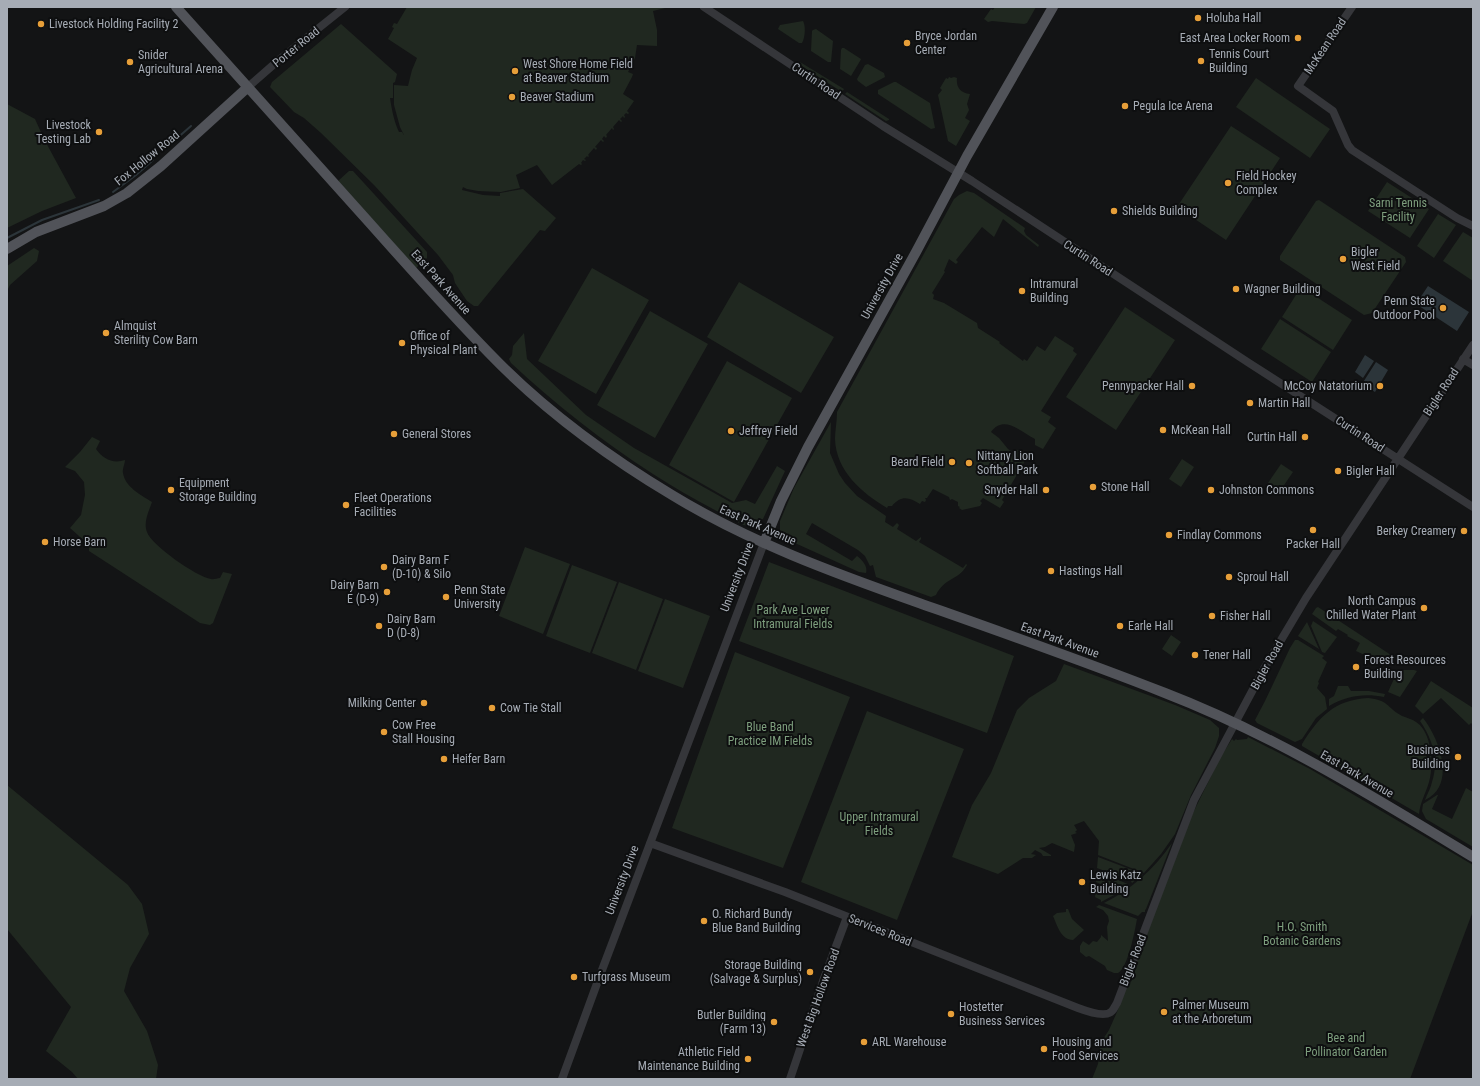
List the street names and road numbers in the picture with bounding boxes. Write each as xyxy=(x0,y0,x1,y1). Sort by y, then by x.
street label: McKean Road xyxy=(1301,15,1349,77)
street label: Porter Road xyxy=(270,24,322,70)
street label: Curtin Road xyxy=(789,60,843,102)
street label: Fox Hollow Road xyxy=(112,128,182,188)
street label: Curtin Road xyxy=(1061,237,1115,279)
street label: East Park Avenue xyxy=(408,247,474,317)
street label: University Drive xyxy=(858,250,906,321)
street label: Bigler Road xyxy=(1420,365,1462,419)
street label: Curtin Road xyxy=(1333,413,1387,455)
street label: East Park Avenue xyxy=(718,502,799,548)
street label: University Drive xyxy=(717,540,757,614)
street label: East Park Avenue xyxy=(1019,619,1101,661)
street label: Bigler Road xyxy=(1248,638,1286,692)
street label: East Park Avenue xyxy=(1318,747,1396,801)
street label: University Drive xyxy=(602,843,642,917)
street label: Services Road xyxy=(846,911,914,949)
street label: Bigler Road xyxy=(1117,932,1149,988)
street label: West Big Hollow Road xyxy=(794,947,842,1049)

